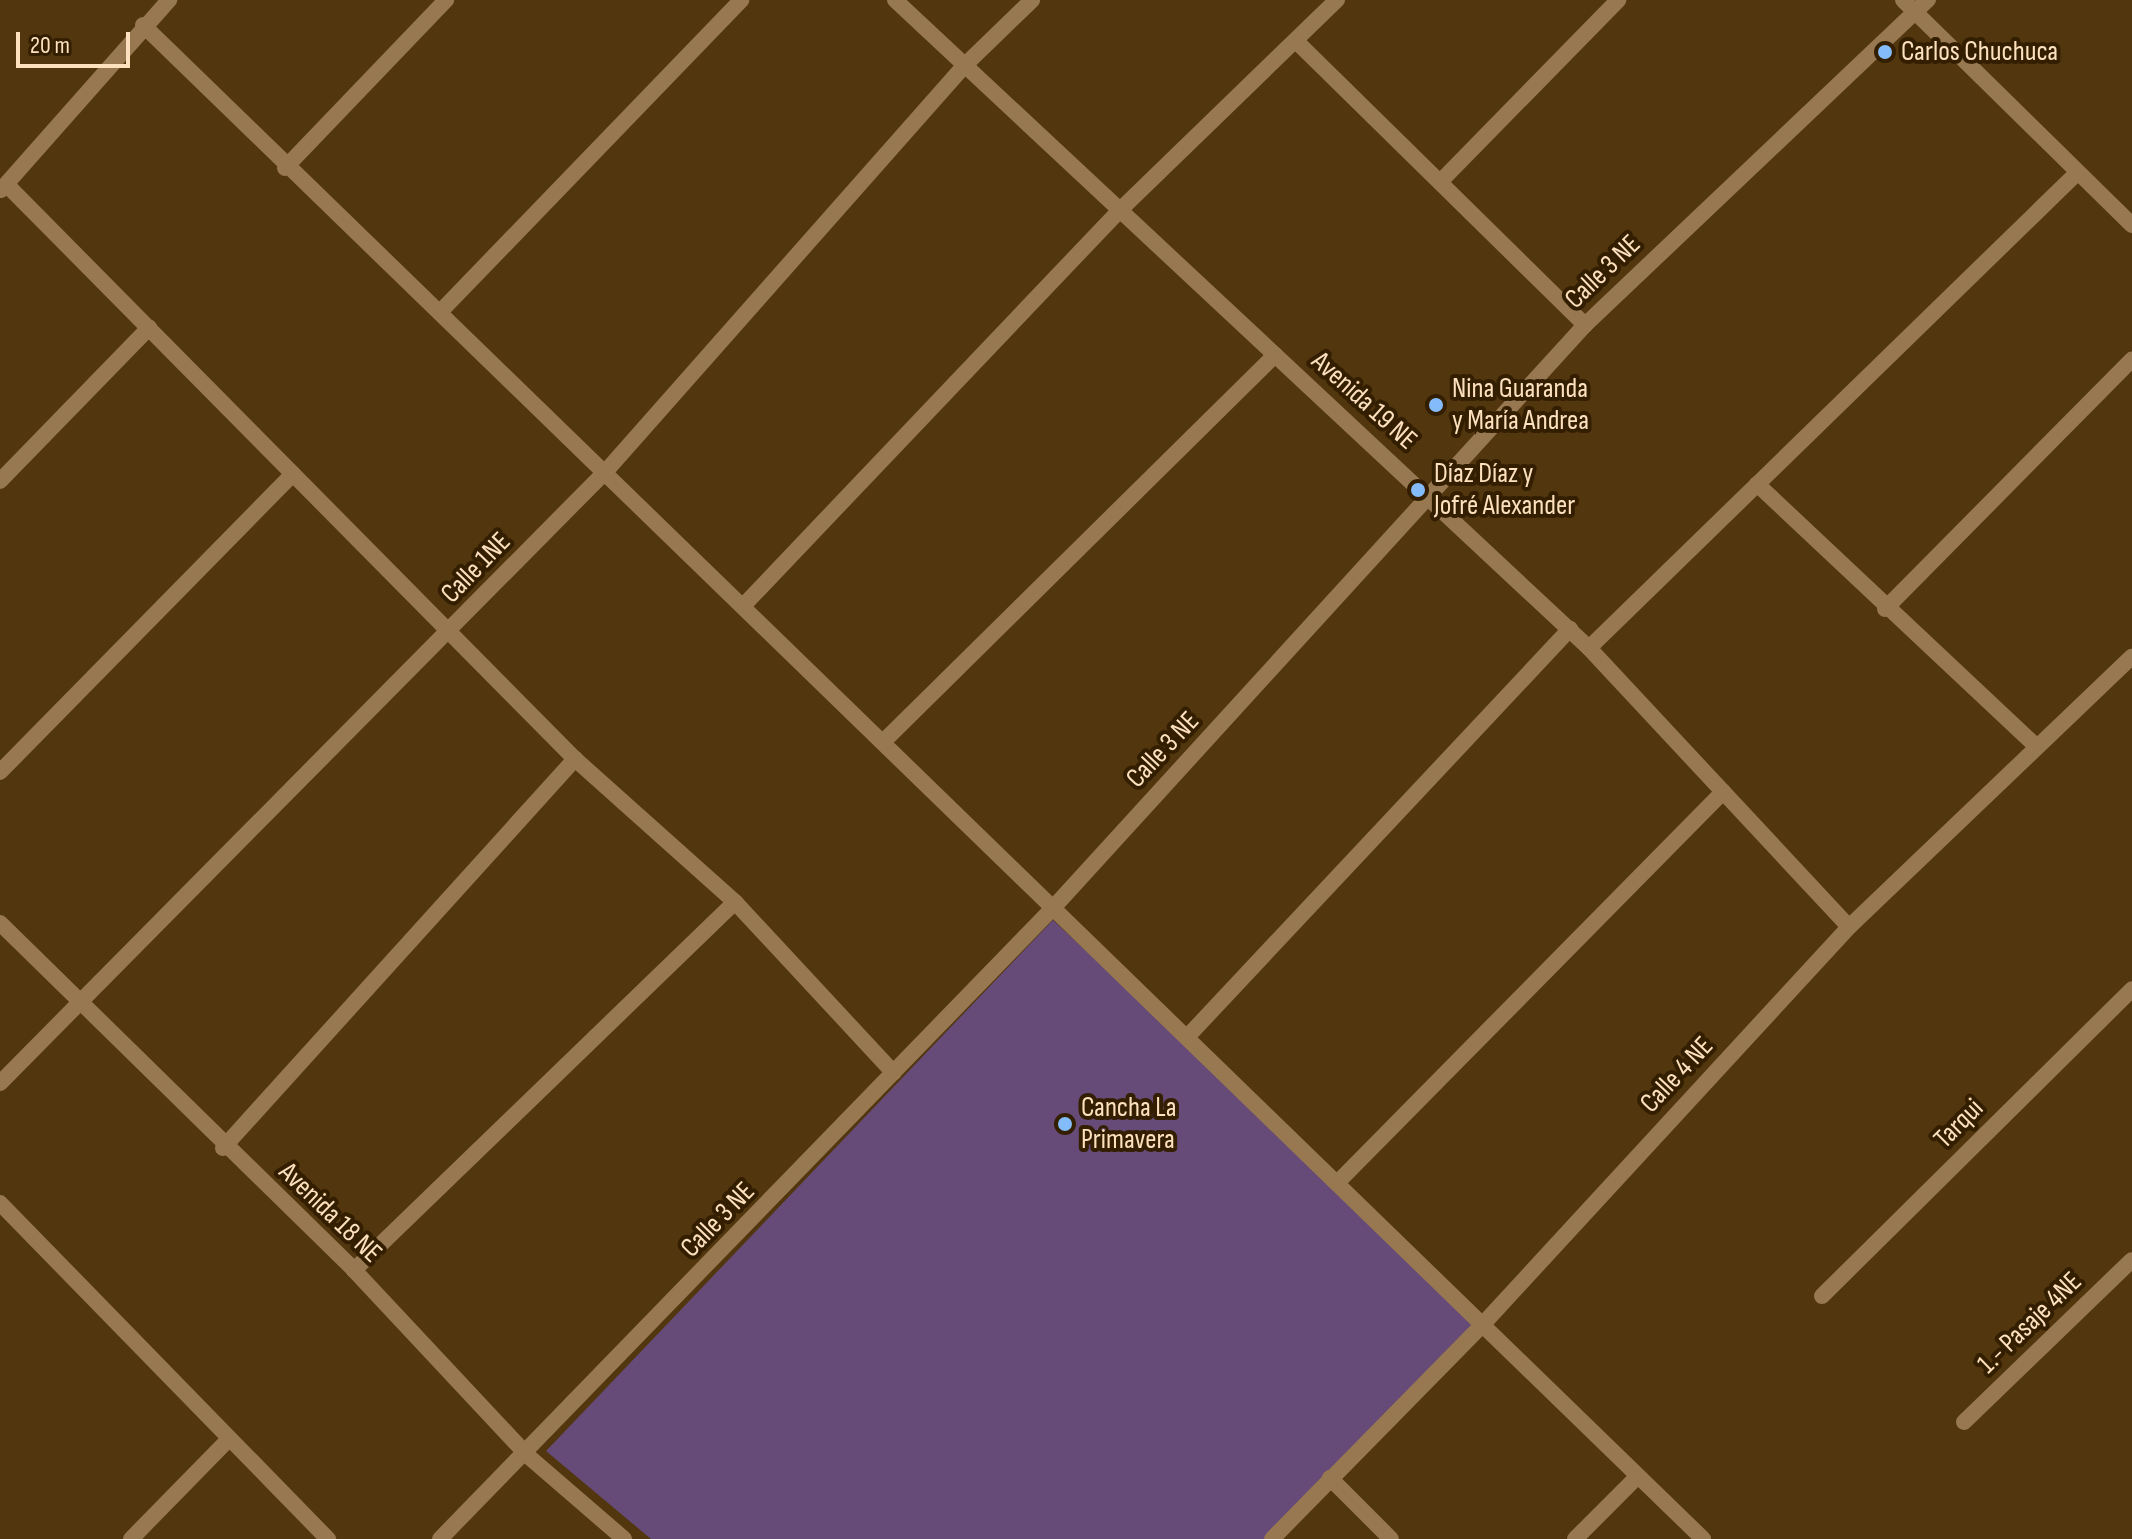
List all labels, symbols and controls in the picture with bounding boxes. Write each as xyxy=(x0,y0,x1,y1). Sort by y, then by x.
scale bar xyxy=(20,16,134,66)
text: 20 m xyxy=(30,31,70,60)
place label: Carlos Chuchuca xyxy=(1901,35,2058,69)
marker: Carlos Chuchuca xyxy=(1876,43,1894,61)
street label: Calle 3 NE xyxy=(1558,228,1648,316)
street label: Avenida 19 NE xyxy=(1304,345,1424,457)
place label: Nina Guaranda y María Andrea xyxy=(1452,372,1589,438)
marker: Nina Guaranda y María Andrea xyxy=(1427,396,1445,414)
place label: Díaz Díaz y Jofré Alexander xyxy=(1434,457,1575,523)
marker: Díaz Díaz y Jofré Alexander xyxy=(1409,481,1427,499)
street label: Calle 1NE xyxy=(434,525,518,611)
street label: Calle 3 NE xyxy=(1119,705,1207,795)
street label: Calle 4 NE xyxy=(1633,1030,1721,1120)
place label: Cancha La Primavera xyxy=(1081,1091,1176,1157)
street label: Tarqui xyxy=(1927,1092,1991,1156)
marker: Cancha La Primavera xyxy=(1056,1115,1074,1133)
street label: Avenida 18 NE xyxy=(272,1156,388,1270)
street label: Calle 3 NE xyxy=(674,1175,762,1265)
street label: 1.- Pasaje 4NE xyxy=(1971,1265,2089,1381)

